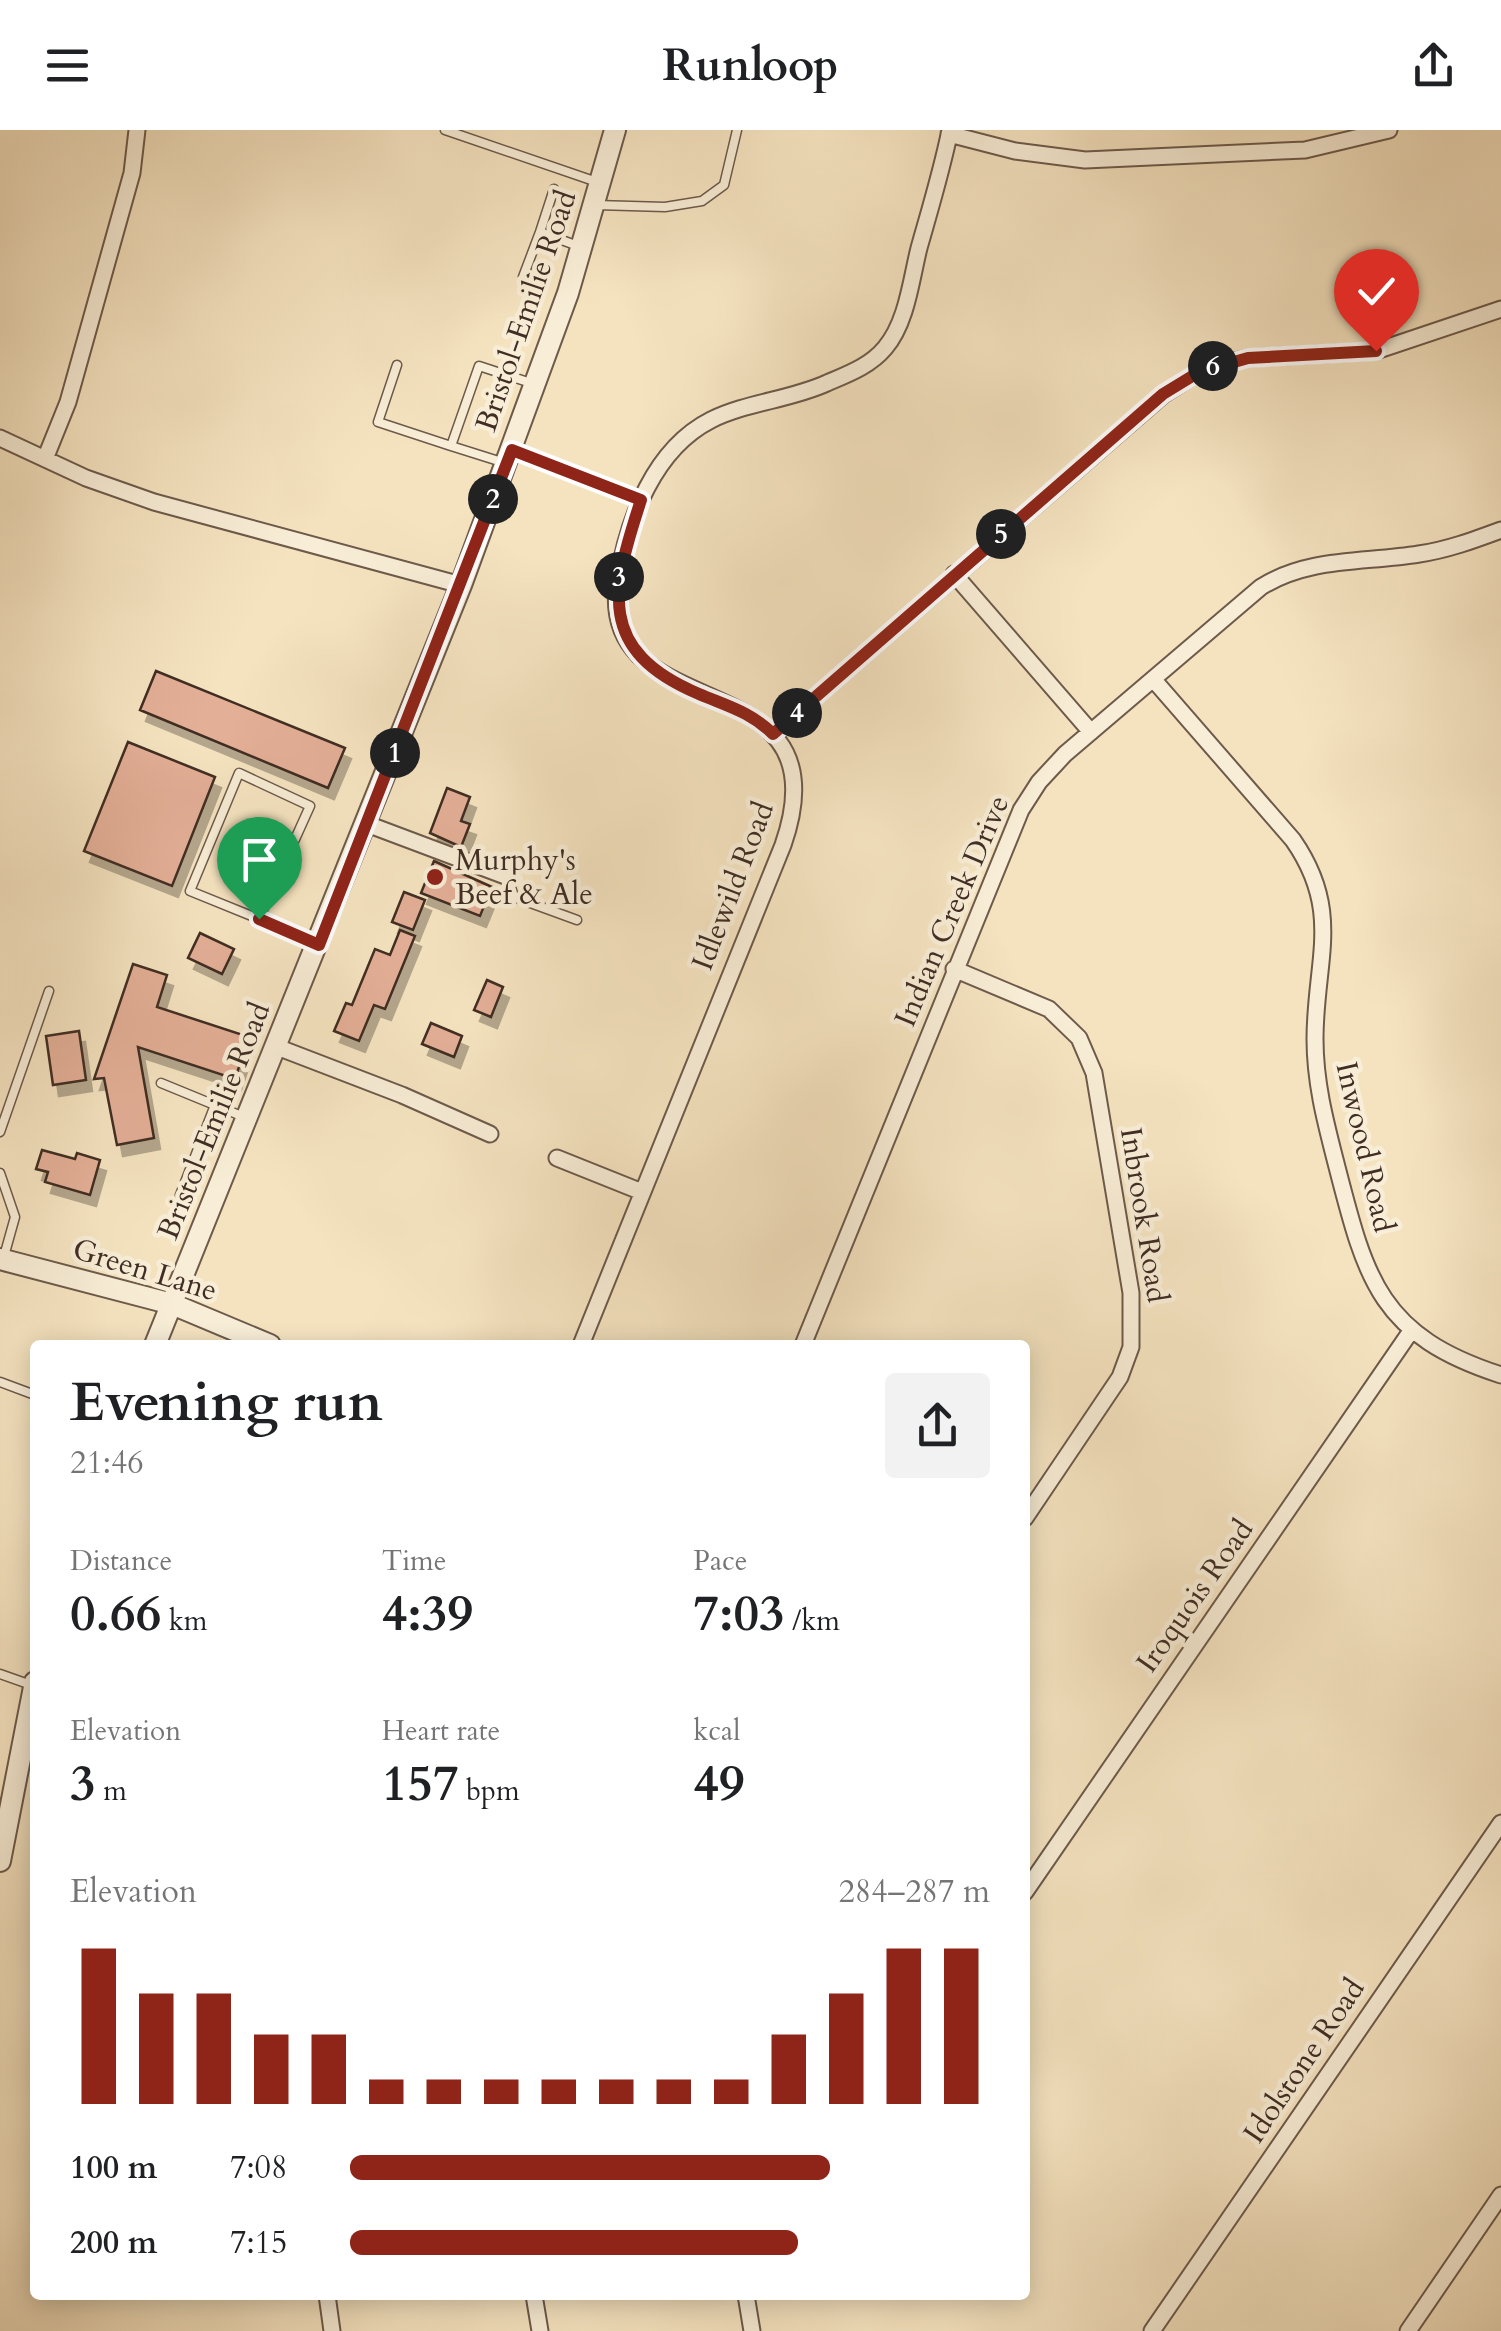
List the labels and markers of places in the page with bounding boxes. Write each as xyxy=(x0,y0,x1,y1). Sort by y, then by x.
pin xyxy=(1334,249,1419,352)
pin: 6 xyxy=(1188,341,1238,391)
pin: 2 xyxy=(468,474,518,524)
pin: 5 xyxy=(976,509,1026,559)
pin: 3 xyxy=(594,552,644,602)
pin: 4 xyxy=(772,688,822,738)
pin: 1 xyxy=(370,728,420,778)
pin xyxy=(217,817,302,920)
place label: Murphy's Beef & Ale xyxy=(455,840,593,915)
marker: Murphy's Beef & Ale xyxy=(424,866,446,888)

